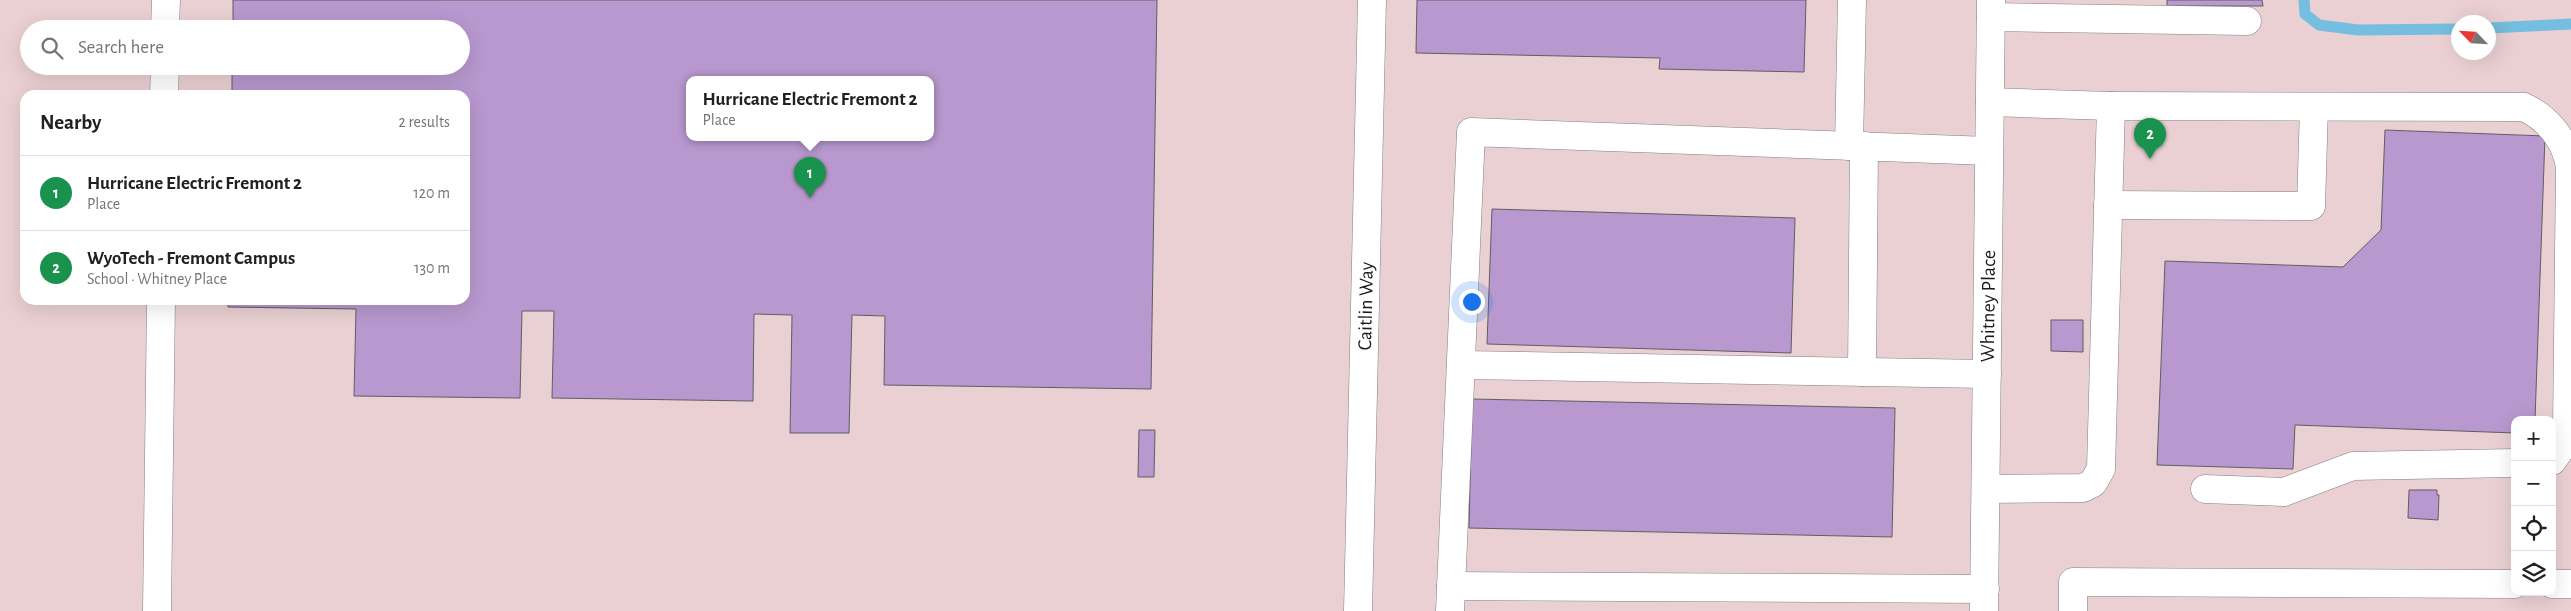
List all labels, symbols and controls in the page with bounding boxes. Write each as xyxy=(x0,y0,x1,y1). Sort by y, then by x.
north arrow xyxy=(2451,15,2496,60)
search box xyxy=(20,20,470,75)
icon: search xyxy=(38,34,66,62)
text: Search here xyxy=(78,38,164,57)
popup xyxy=(686,76,934,141)
text: Hurricane Electric Fremont 2 xyxy=(702,90,918,109)
text: Nearby xyxy=(40,112,101,133)
text: Place xyxy=(702,112,736,128)
text: 2 results xyxy=(398,114,450,130)
pin: 2 xyxy=(2134,118,2166,159)
pin: 1 xyxy=(794,157,826,198)
text: Hurricane Electric Fremont 2 xyxy=(87,174,302,193)
text: 1 xyxy=(53,185,59,201)
text: 120 m xyxy=(413,185,450,201)
text: Place xyxy=(87,196,120,212)
text: WyoTech - Fremont Campus xyxy=(87,249,295,268)
street label: Whitney Place xyxy=(1978,250,1999,362)
text: 2 xyxy=(52,260,60,276)
text: 130 m xyxy=(414,260,450,276)
street label: Caitlin Way xyxy=(1355,261,1377,351)
text: School · Whitney Place xyxy=(87,271,227,287)
your location xyxy=(1459,289,1485,315)
map controls xyxy=(2511,416,2556,596)
button: + xyxy=(2511,416,2556,461)
button: − xyxy=(2511,461,2556,506)
button: locate xyxy=(2511,506,2556,551)
button: layers xyxy=(2511,551,2556,596)

